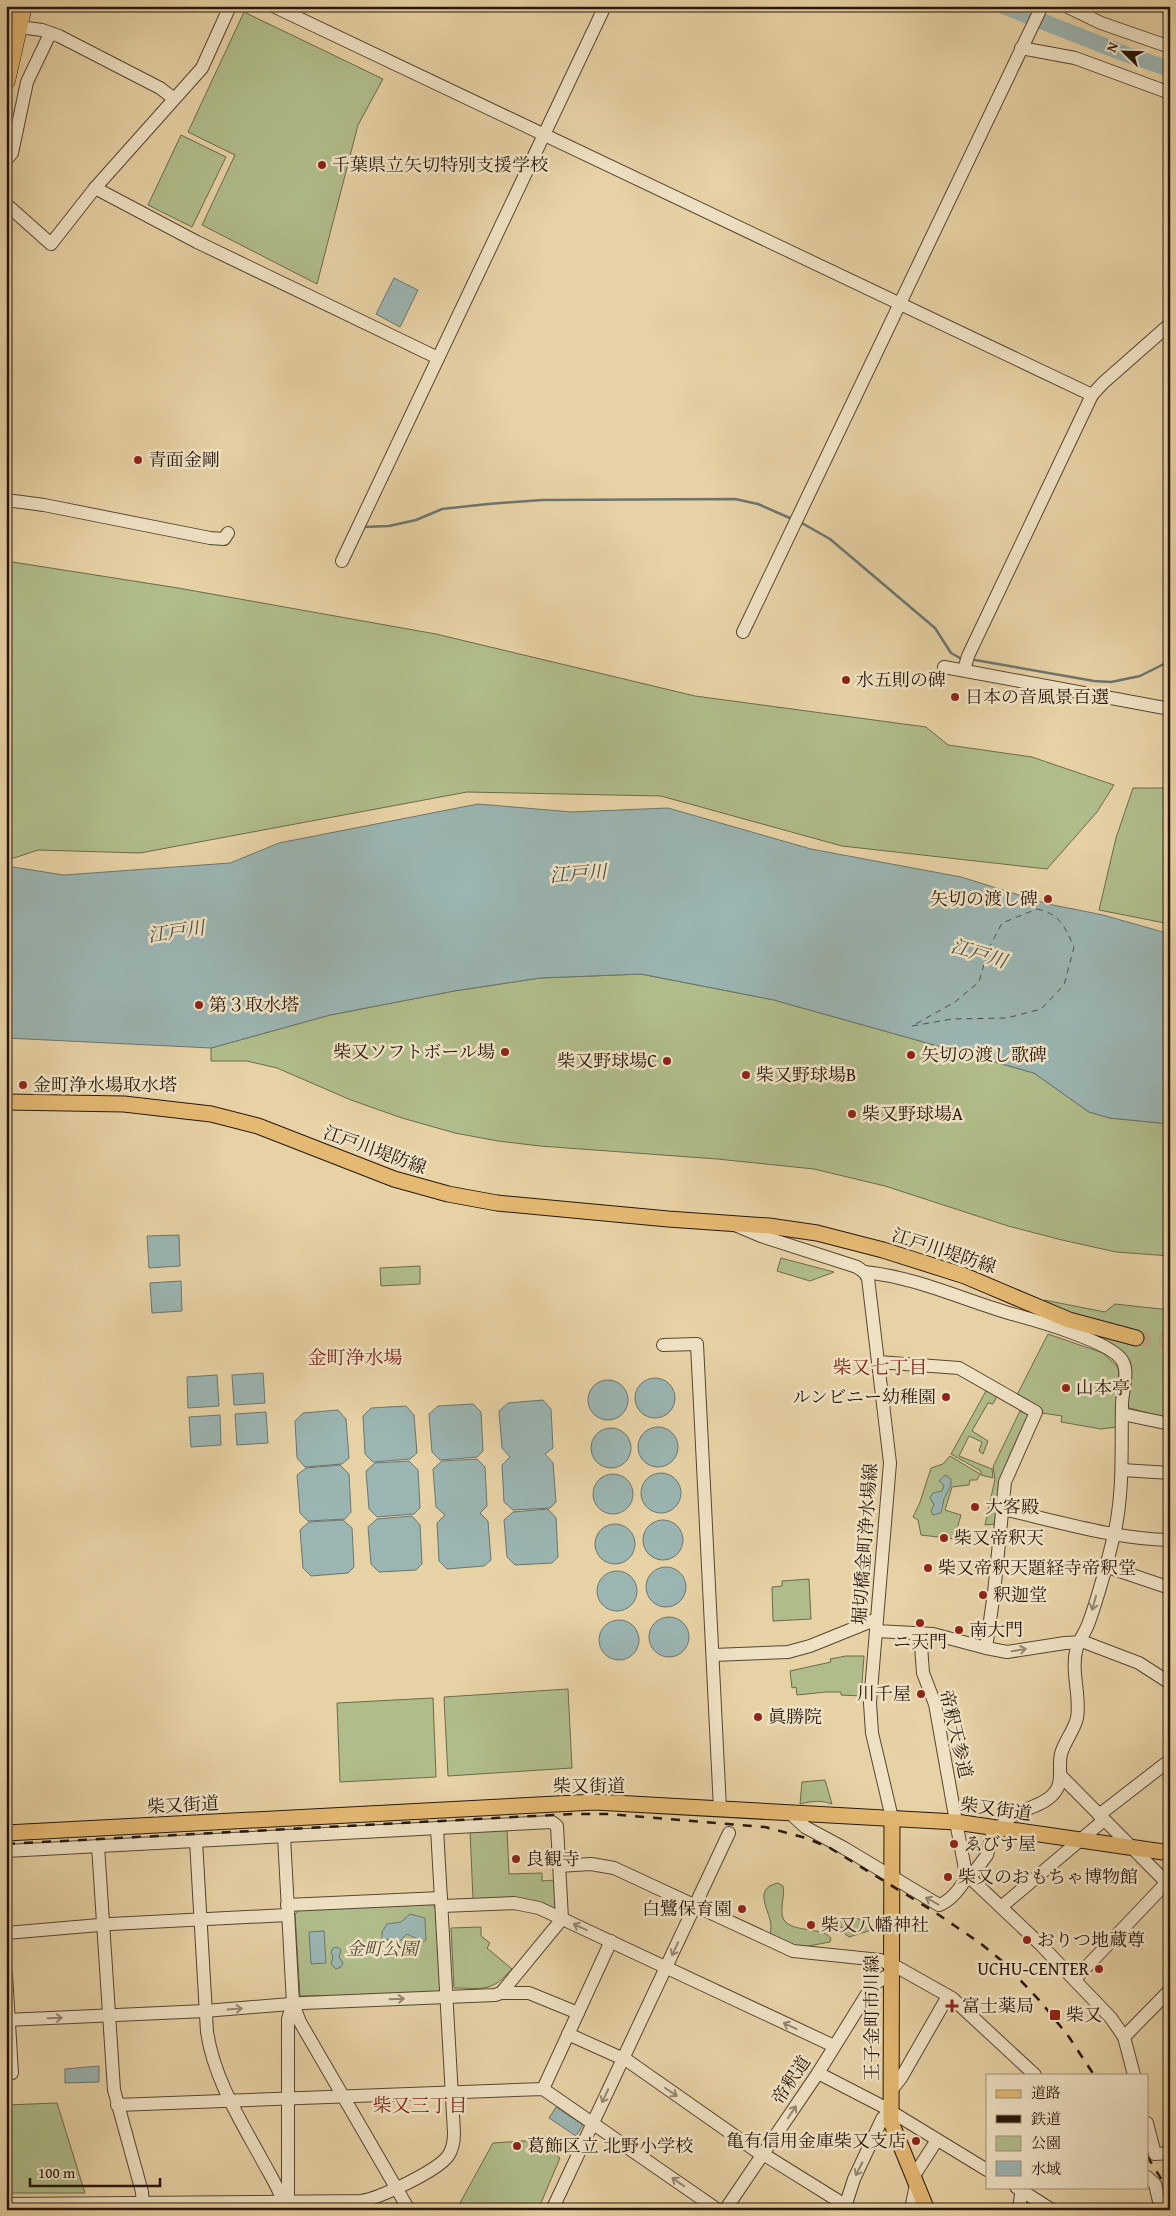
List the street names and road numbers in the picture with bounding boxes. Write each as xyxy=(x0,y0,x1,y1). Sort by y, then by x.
street label: 江戸川堤防線 xyxy=(320,1118,431,1181)
street label: 江戸川堤防線 xyxy=(889,1221,1000,1280)
street label: 堀切橋金町浄水場線 xyxy=(845,1462,884,1626)
street label: 帝釈天参道 xyxy=(933,1687,980,1781)
street label: 柴又街道 xyxy=(553,1772,625,1799)
street label: 柴又街道 xyxy=(146,1789,220,1820)
street label: 柴又街道 xyxy=(959,1790,1034,1827)
street label: 王子金町市川線 xyxy=(858,1955,885,2081)
street label: 帝釈道 xyxy=(764,2050,817,2110)

